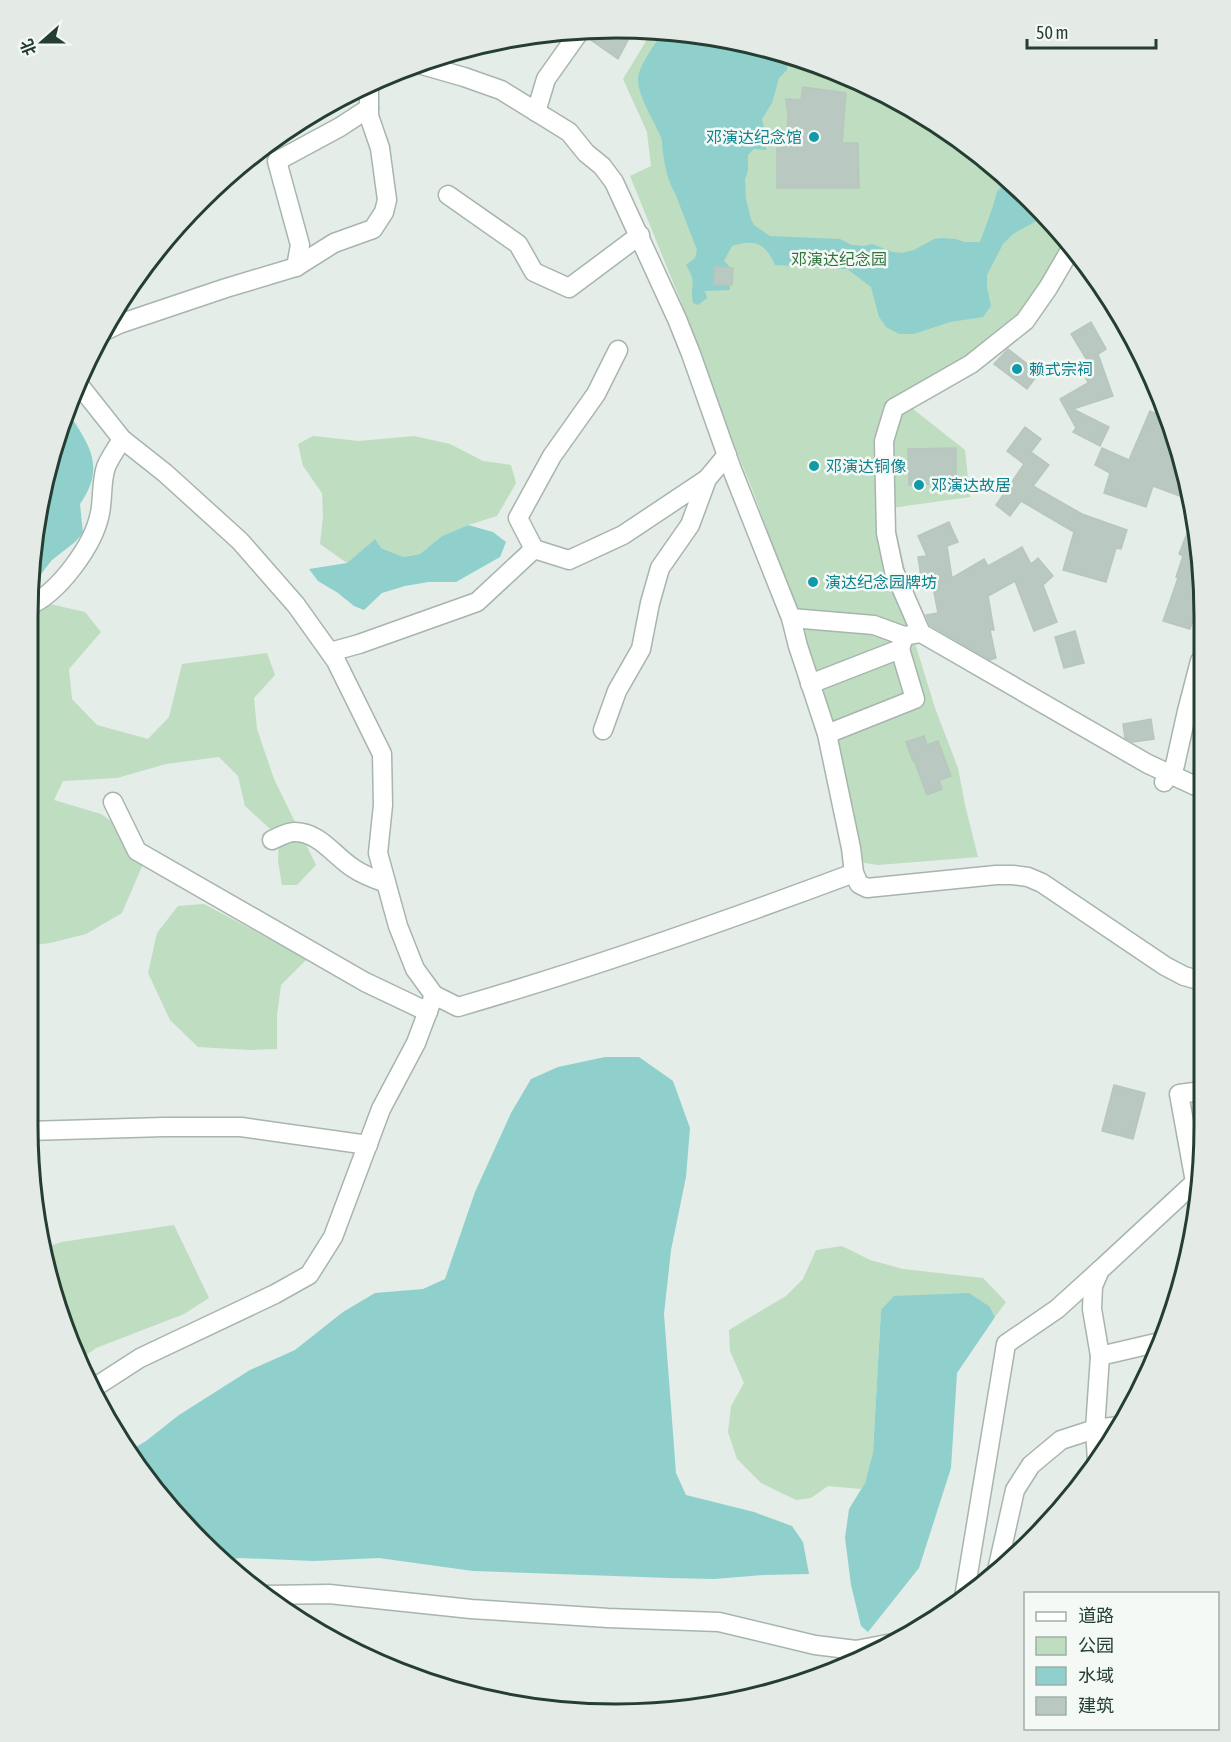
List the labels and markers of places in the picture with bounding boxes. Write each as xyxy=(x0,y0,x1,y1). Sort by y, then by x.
place label: 邓演达纪念馆 xyxy=(706,128,802,146)
marker: 邓演达纪念馆 xyxy=(807,130,821,144)
place label: 赖式宗祠 xyxy=(1029,360,1093,378)
marker: 赖式宗祠 xyxy=(1010,362,1024,376)
place label: 邓演达铜像 xyxy=(826,457,906,475)
marker: 邓演达铜像 xyxy=(807,459,821,473)
place label: 邓演达故居 xyxy=(931,476,1011,494)
marker: 邓演达故居 xyxy=(912,478,926,492)
place label: 演达纪念园牌坊 xyxy=(825,573,937,591)
marker: 演达纪念园牌坊 xyxy=(806,575,820,589)

